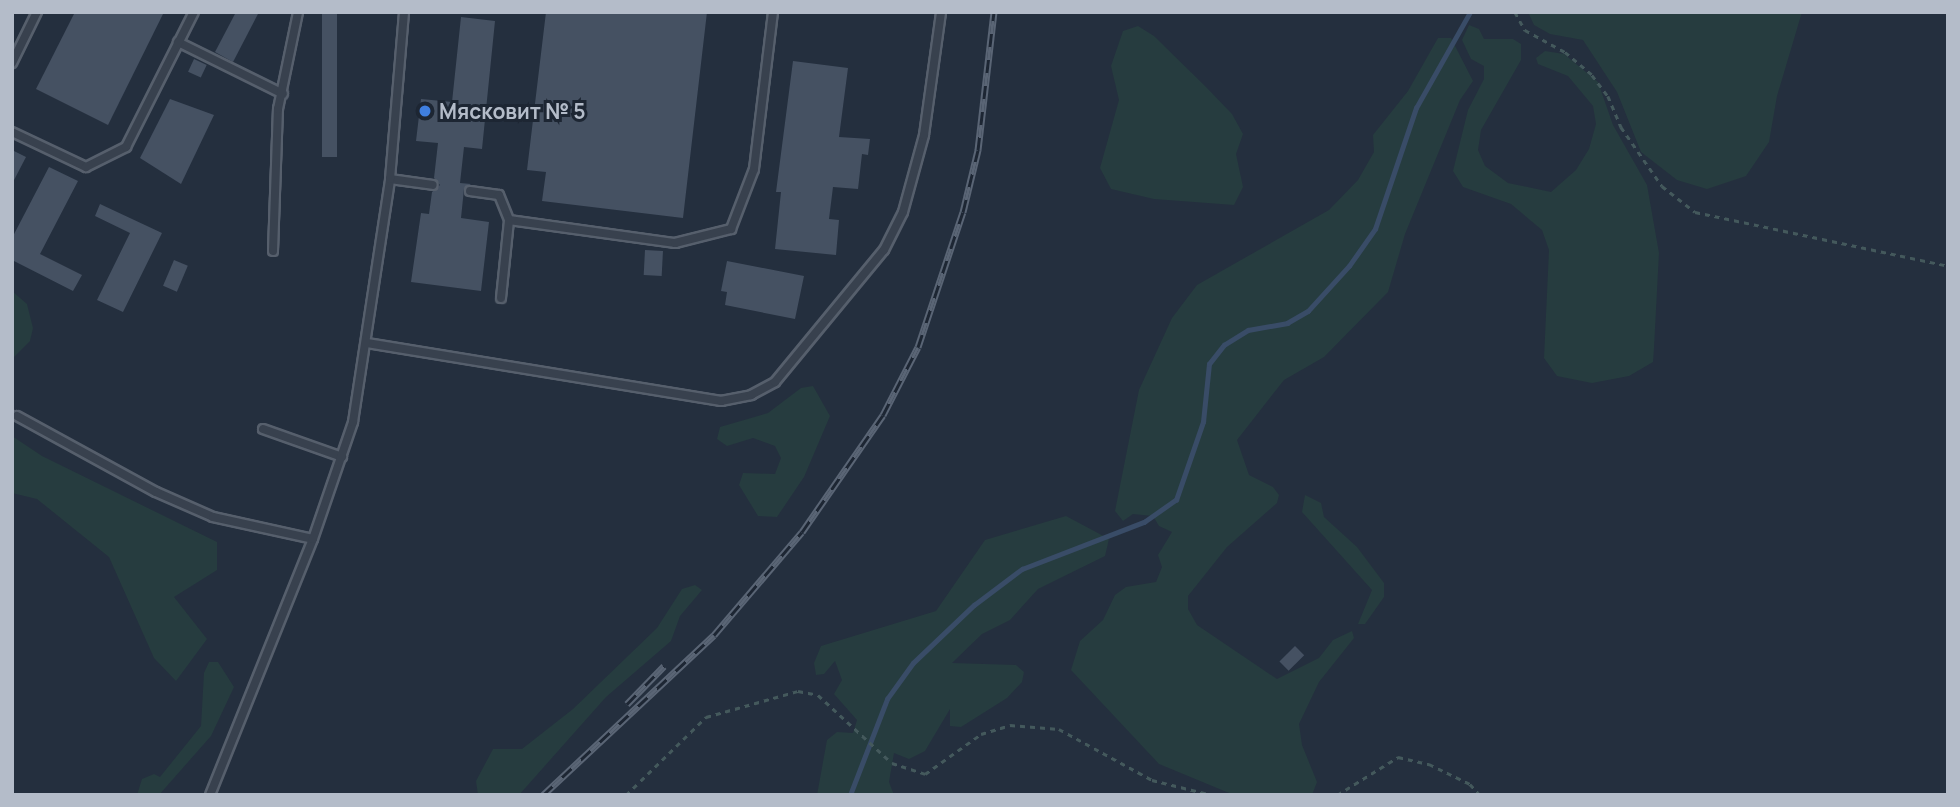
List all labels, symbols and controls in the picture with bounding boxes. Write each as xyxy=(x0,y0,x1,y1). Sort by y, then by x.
place label: Мясковит № 5 xyxy=(439,98,585,124)
marker: Мясковит № 5 xyxy=(417,103,433,119)

